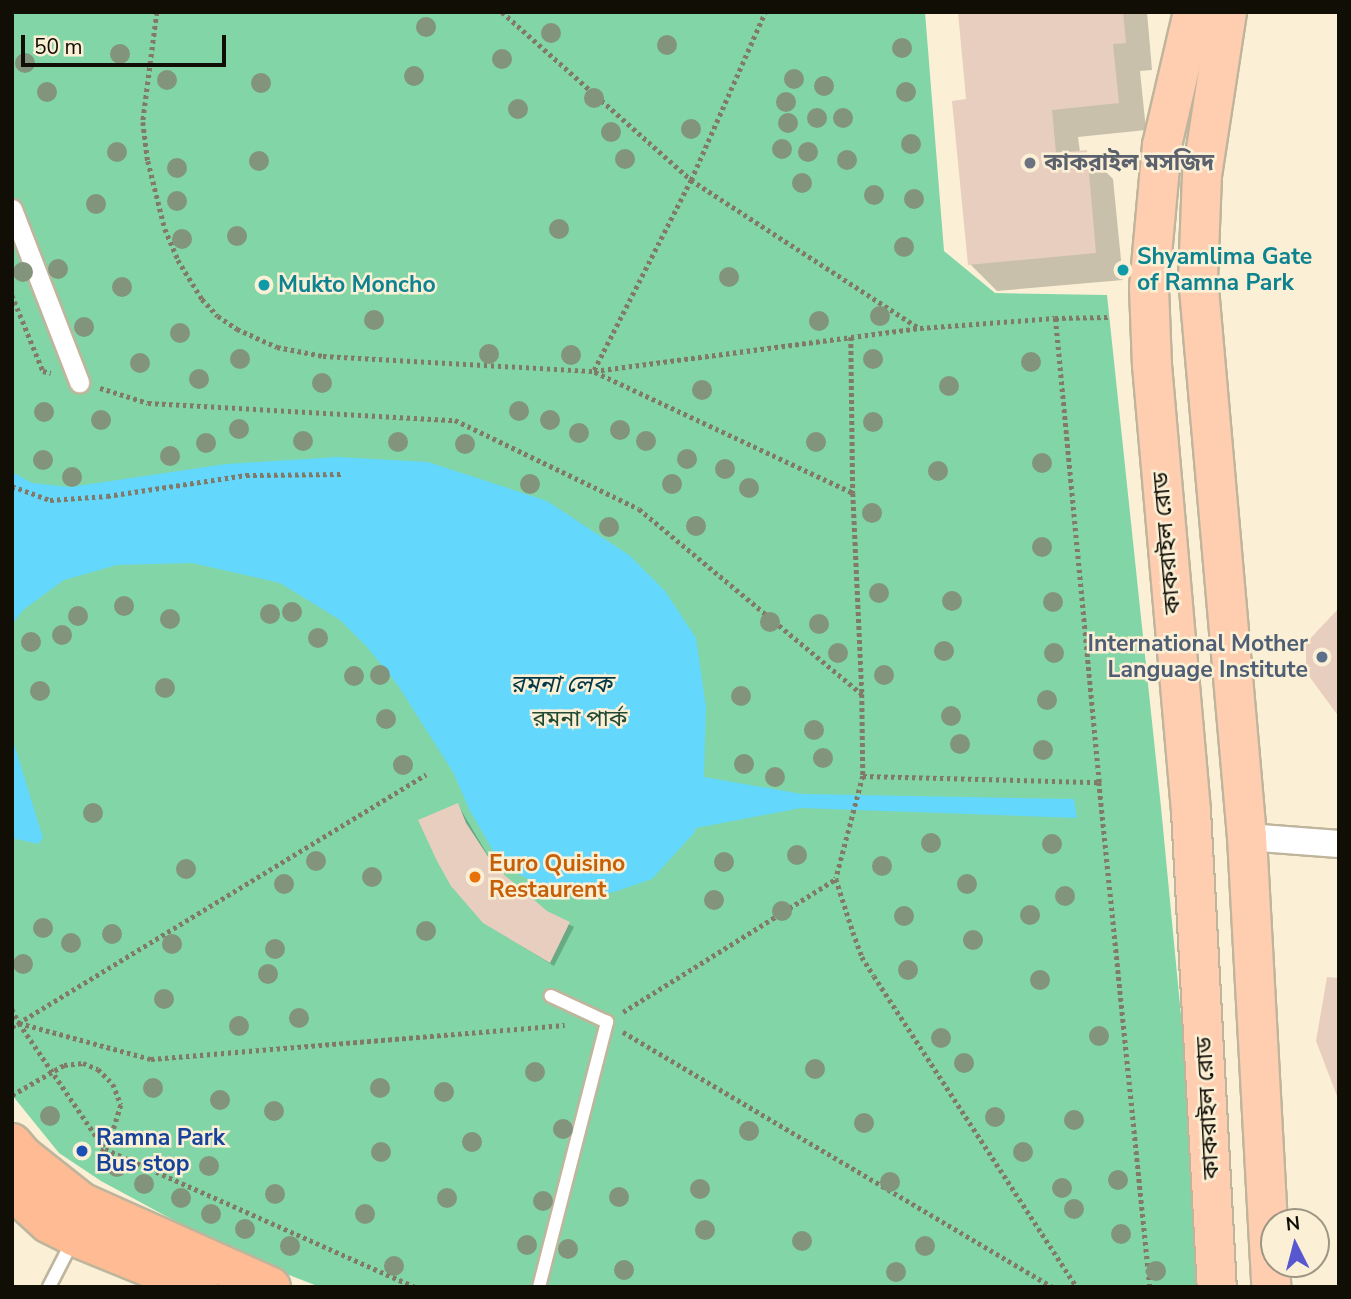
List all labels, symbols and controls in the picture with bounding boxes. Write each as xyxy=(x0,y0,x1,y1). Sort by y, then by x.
scale bar xyxy=(24,21,229,65)
text: 50 m xyxy=(34,33,83,61)
place label: কাকরাইল মসজিদ xyxy=(1044,149,1214,177)
marker: কাকরাইল মসজিদ xyxy=(1022,155,1038,171)
place label: Shyamlima Gate of Ramna Park xyxy=(1137,243,1312,297)
marker: Shyamlima Gate of Ramna Park xyxy=(1115,262,1131,278)
place label: Mukto Moncho xyxy=(278,271,436,299)
marker: Mukto Moncho xyxy=(256,277,272,293)
street label: কাকরাইল রোড xyxy=(1147,471,1187,615)
place label: International Mother Language Institute xyxy=(1087,630,1308,684)
marker: International Mother Language Institute xyxy=(1314,649,1330,665)
water label: রমনা লেক xyxy=(510,671,612,699)
park label: রমনা পার্ক xyxy=(533,705,627,733)
place label: Euro Quisino Restaurent xyxy=(489,850,625,904)
marker: Euro Quisino Restaurent xyxy=(467,869,483,885)
street label: কাকরাইল রোড xyxy=(1190,1036,1226,1180)
place label: Ramna Park Bus stop xyxy=(96,1124,225,1178)
marker: Ramna Park Bus stop xyxy=(74,1143,90,1159)
north arrow xyxy=(1260,1208,1330,1278)
text: N xyxy=(1285,1210,1301,1238)

